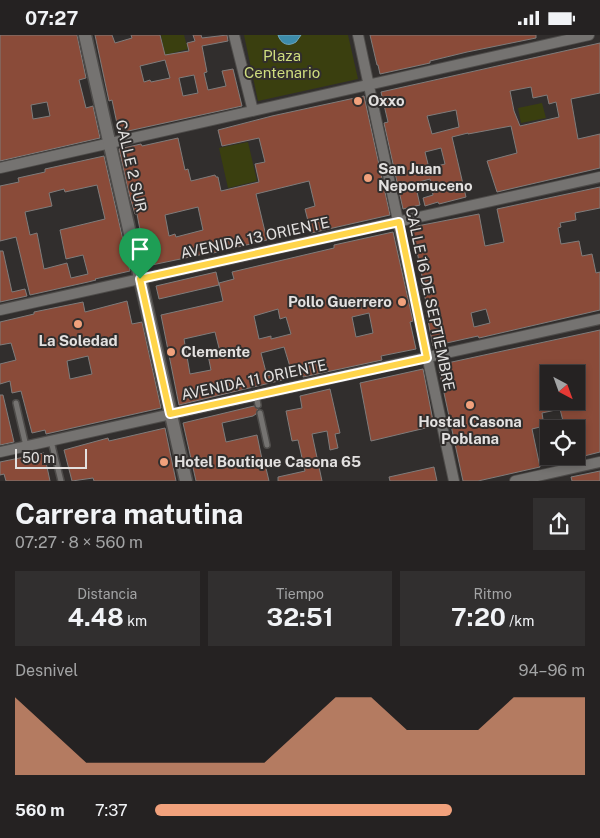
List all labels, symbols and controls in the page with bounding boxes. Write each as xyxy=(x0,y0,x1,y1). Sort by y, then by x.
text: 07:27 xyxy=(25,7,78,29)
park label: Plaza Centenario xyxy=(244,47,320,81)
place label: Oxxo xyxy=(368,92,405,109)
marker: Oxxo xyxy=(352,95,364,107)
street label: CALLE 2 SUR xyxy=(113,118,150,214)
place label: San Juan Nepomuceno xyxy=(378,160,473,194)
marker: San Juan Nepomuceno xyxy=(362,172,374,184)
street label: CALLE 16 DE SEPTIEMBRE xyxy=(403,205,458,393)
street label: AVENIDA 13 ORIENTE xyxy=(179,213,331,262)
pin xyxy=(119,228,161,279)
icon: arrive xyxy=(126,235,154,263)
place label: Pollo Guerrero xyxy=(288,293,392,310)
marker: Pollo Guerrero xyxy=(396,296,408,308)
marker: La Soledad xyxy=(72,318,84,330)
place label: La Soledad xyxy=(38,332,118,349)
place label: Clemente xyxy=(181,343,250,360)
marker: Clemente xyxy=(165,346,177,358)
street label: AVENIDA 11 ORIENTE xyxy=(180,356,328,403)
north arrow xyxy=(540,365,585,410)
map controls xyxy=(540,365,585,465)
marker: Hostal Casona Poblana xyxy=(464,399,476,411)
place label: Hostal Casona Poblana xyxy=(418,413,522,447)
button: locate xyxy=(540,420,585,465)
scale bar xyxy=(15,445,88,469)
text: 50 m xyxy=(22,450,55,466)
place label: Hotel Boutique Casona 65 xyxy=(174,453,361,470)
marker: Hotel Boutique Casona 65 xyxy=(158,456,170,468)
text: Carrera matutina xyxy=(15,497,243,530)
button: share xyxy=(533,498,585,550)
text: 07:27 · 8 × 560 m xyxy=(15,533,143,552)
text: Distancia xyxy=(77,586,137,602)
text: Tiempo xyxy=(276,586,324,602)
text: Ritmo xyxy=(474,586,512,602)
text: 4.48 xyxy=(68,602,124,632)
text: 32:51 xyxy=(267,602,333,632)
text: 7:20 xyxy=(451,602,506,632)
text: km xyxy=(124,613,147,629)
text: /km xyxy=(506,613,534,629)
text: Desnivel xyxy=(15,661,78,680)
text: 94–96 m xyxy=(519,661,585,680)
text: 560 m xyxy=(15,801,65,820)
text: 7:37 xyxy=(95,801,128,820)

